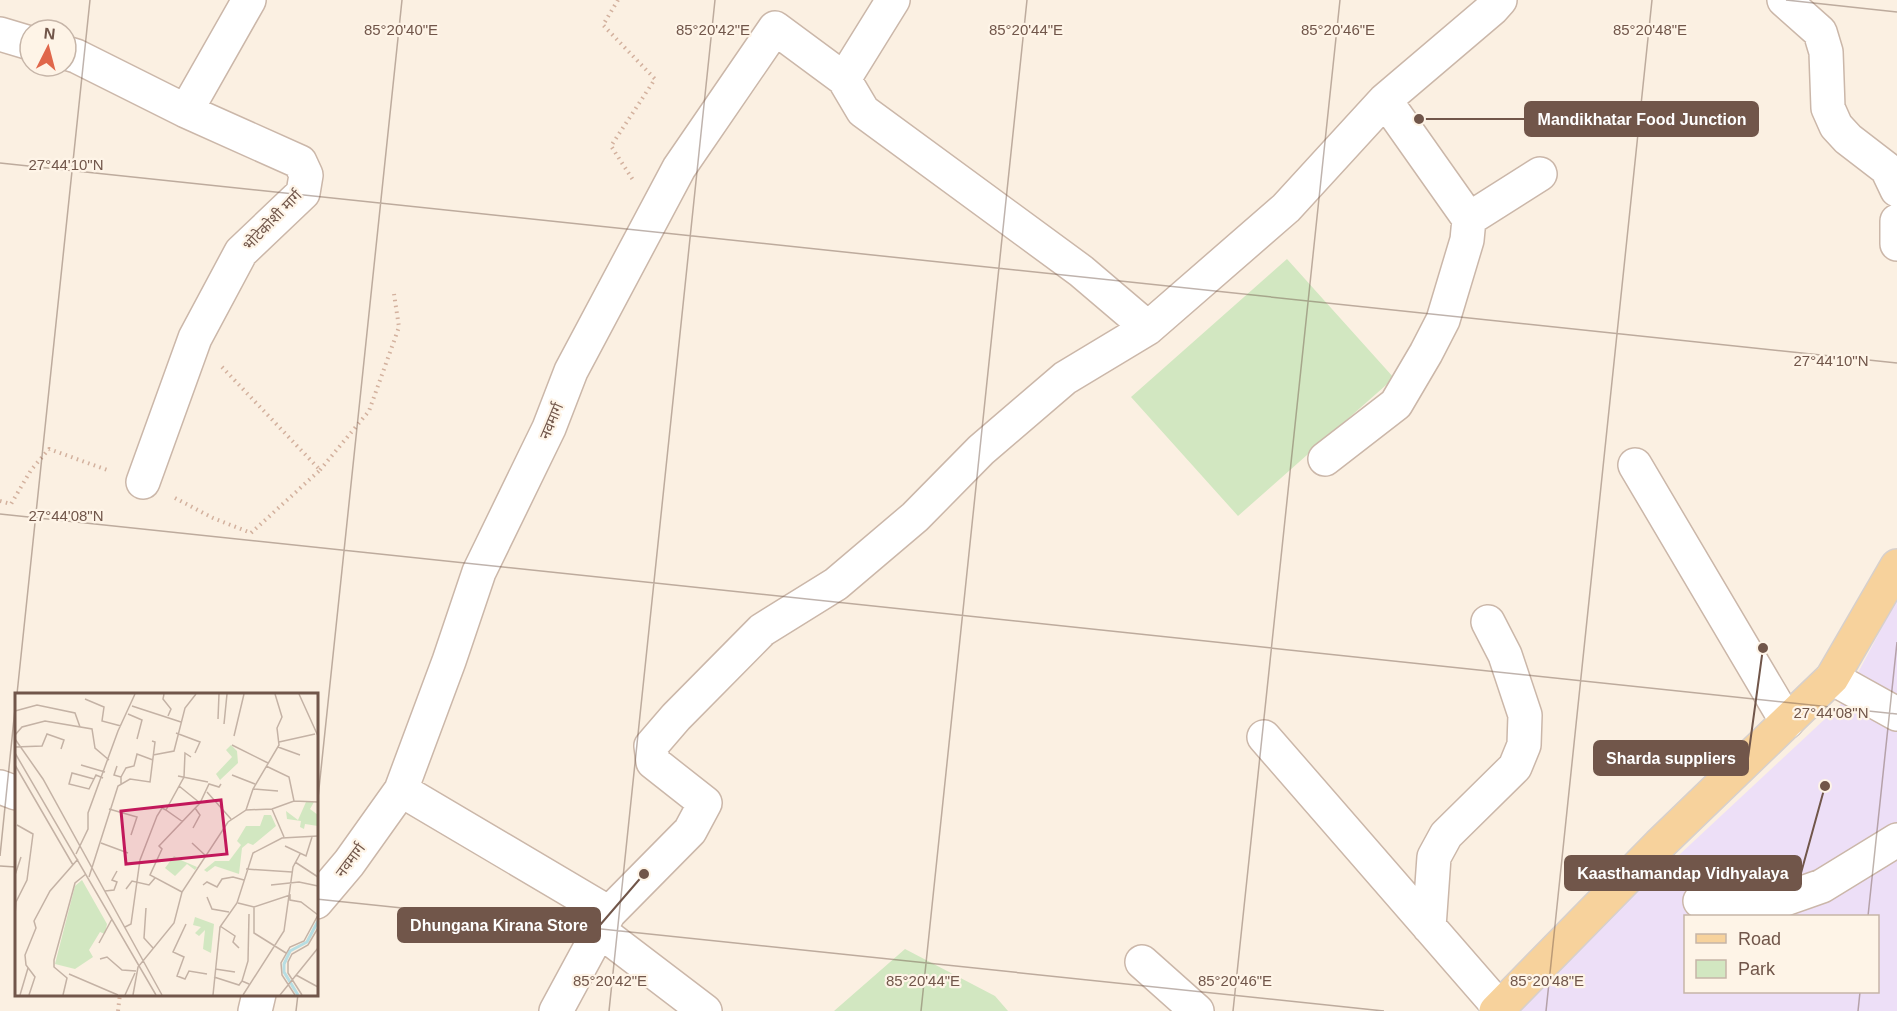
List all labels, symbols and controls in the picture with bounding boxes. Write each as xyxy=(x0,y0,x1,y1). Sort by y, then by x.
north arrow xyxy=(18,18,78,78)
text: 85°20'40"E xyxy=(364,21,438,38)
text: 85°20'42"E xyxy=(676,21,750,38)
text: 85°20'44"E xyxy=(989,21,1063,38)
text: 85°20'46"E xyxy=(1301,21,1375,38)
text: 85°20'48"E xyxy=(1613,21,1687,38)
text: N xyxy=(43,25,56,43)
callout: Mandikhatar Food Junction xyxy=(1525,102,1758,136)
text: Mandikhatar Food Junction xyxy=(1538,111,1746,128)
text: 27°44'10"N xyxy=(28,156,104,173)
street label: भोटेकोशी मार्ग xyxy=(239,186,306,254)
text: 27°44'10"N xyxy=(1793,352,1869,369)
street label: नवमार्ग xyxy=(536,399,567,442)
text: 27°44'08"N xyxy=(28,507,104,524)
inset map xyxy=(15,693,318,996)
text: 27°44'08"N xyxy=(1793,704,1869,721)
callout: Sharda suppliers xyxy=(1594,741,1748,775)
text: Sharda suppliers xyxy=(1606,750,1736,767)
street label: नवमार्ग xyxy=(332,839,369,880)
callout: Kaasthamandap Vidhyalaya xyxy=(1565,856,1801,890)
text: Kaasthamandap Vidhyalaya xyxy=(1577,865,1789,882)
callout: Dhungana Kirana Store xyxy=(398,908,600,942)
legend xyxy=(1684,915,1879,993)
text: Dhungana Kirana Store xyxy=(410,917,588,934)
text: Road xyxy=(1738,929,1781,949)
text: Park xyxy=(1738,959,1776,979)
text: 85°20'42"E xyxy=(573,972,647,989)
text: 85°20'44"E xyxy=(886,972,960,989)
text: 85°20'46"E xyxy=(1198,972,1272,989)
text: 85°20'48"E xyxy=(1510,972,1584,989)

